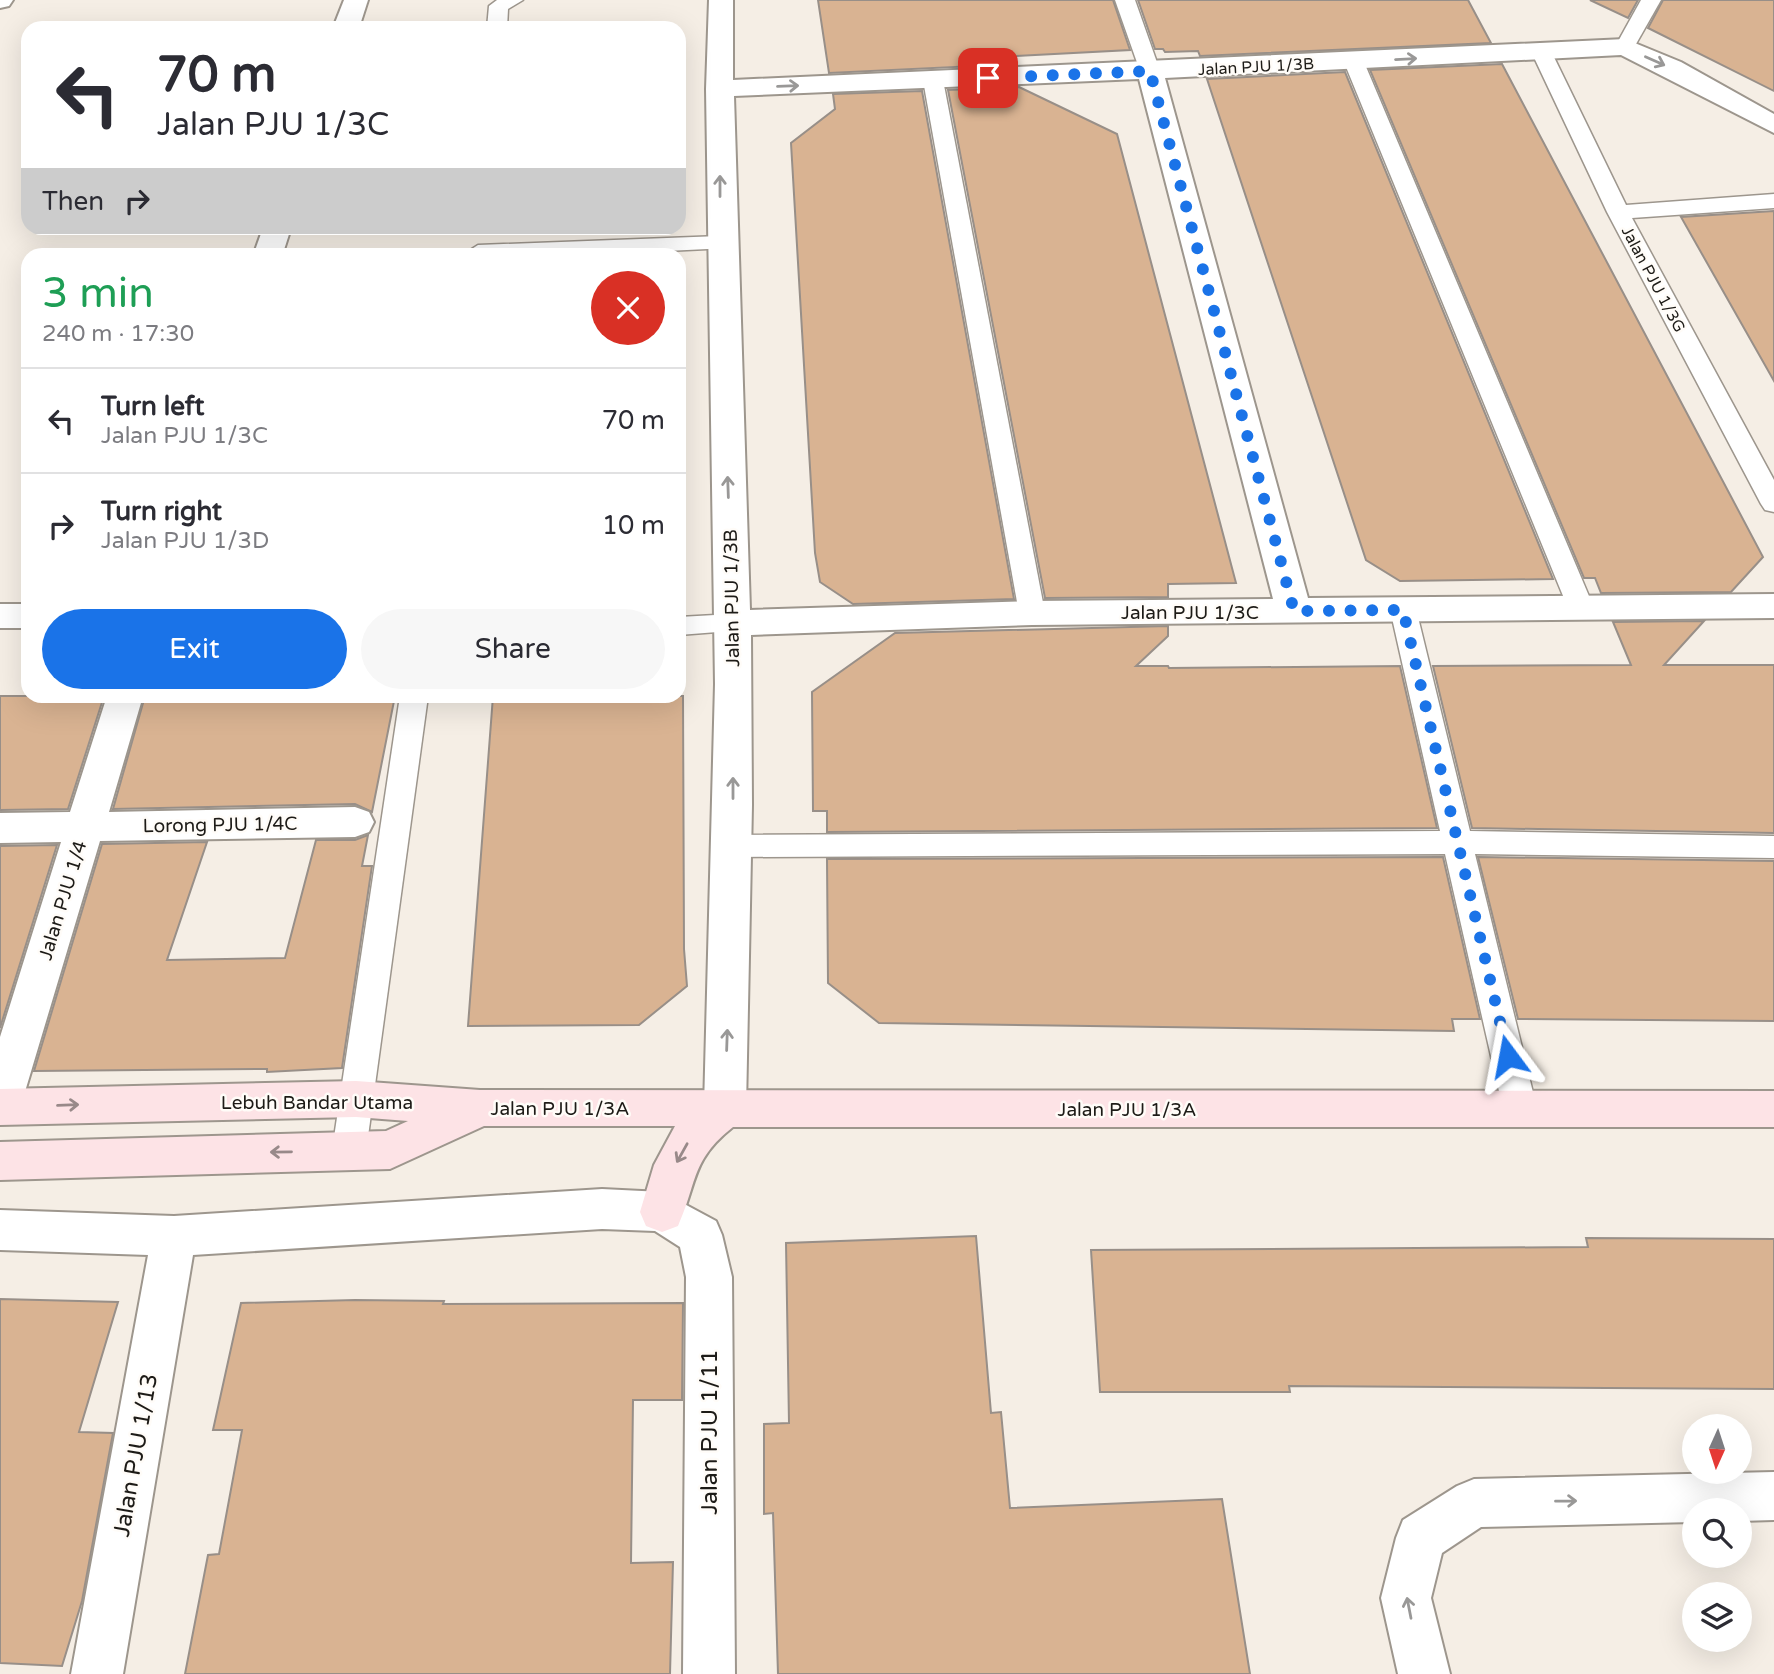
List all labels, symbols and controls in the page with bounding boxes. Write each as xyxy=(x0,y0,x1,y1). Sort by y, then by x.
text: 70 m xyxy=(157,46,276,105)
pin xyxy=(958,48,1018,108)
icon: left xyxy=(42,49,133,140)
one-way arrow xyxy=(1395,52,1417,65)
street label: Jalan PJU 1/3B xyxy=(1198,54,1315,80)
one-way arrow xyxy=(1644,54,1665,68)
icon: arrive xyxy=(969,59,1007,97)
one-way arrow xyxy=(776,79,799,92)
text: Jalan PJU 1/3C xyxy=(157,106,389,144)
one-way arrow xyxy=(713,175,727,198)
icon: right xyxy=(118,182,156,220)
text: Then xyxy=(42,186,104,217)
street label: Jalan PJU 1/3G xyxy=(1617,223,1689,336)
text: 3 min xyxy=(42,268,154,319)
button: close xyxy=(591,271,665,345)
text: 240 m · 17:30 xyxy=(42,320,194,348)
text: Turn left xyxy=(101,391,204,422)
icon: left xyxy=(42,402,80,440)
text: 70 m xyxy=(602,405,665,436)
text: Jalan PJU 1/3C xyxy=(101,422,268,450)
one-way arrow xyxy=(722,476,735,499)
text: Turn right xyxy=(101,496,222,527)
icon: right xyxy=(42,507,80,545)
text: 10 m xyxy=(602,510,665,541)
text: Jalan PJU 1/3D xyxy=(101,527,269,555)
street label: Jalan PJU 1/3B xyxy=(720,529,744,667)
street label: Jalan PJU 1/3C xyxy=(1121,602,1259,624)
button: Exit xyxy=(42,609,347,689)
button: Share xyxy=(361,609,665,689)
one-way arrow xyxy=(726,777,740,800)
street label: Lorong PJU 1/4C xyxy=(142,813,298,837)
street label: Jalan PJU 1/4 xyxy=(34,838,92,963)
position arrow xyxy=(1471,1019,1545,1093)
one-way arrow xyxy=(721,1029,734,1052)
street label: Lebuh Bandar Utama xyxy=(221,1092,413,1114)
one-way arrow xyxy=(56,1098,79,1111)
street label: Jalan PJU 1/3A xyxy=(491,1098,629,1120)
street label: Jalan PJU 1/3A xyxy=(1058,1099,1196,1121)
one-way arrow xyxy=(675,1142,689,1162)
one-way arrow xyxy=(270,1145,293,1159)
street label: Jalan PJU 1/11 xyxy=(696,1349,724,1515)
street label: Jalan PJU 1/13 xyxy=(108,1371,164,1539)
north arrow xyxy=(1682,1414,1752,1484)
map controls xyxy=(1682,1414,1752,1652)
one-way arrow xyxy=(1554,1494,1577,1508)
button: search xyxy=(1682,1498,1752,1568)
button: layers xyxy=(1682,1582,1752,1652)
one-way arrow xyxy=(1402,1597,1416,1620)

